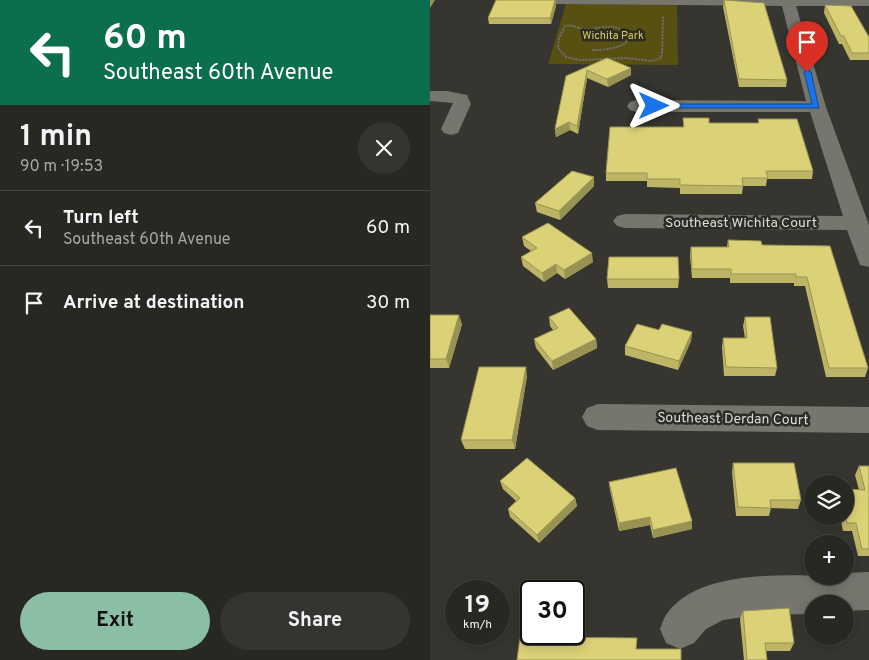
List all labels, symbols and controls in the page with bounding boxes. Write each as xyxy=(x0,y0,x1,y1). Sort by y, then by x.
text: 60 m xyxy=(103,17,187,61)
icon: left xyxy=(20,20,85,85)
pin xyxy=(786,21,828,72)
icon: arrive xyxy=(793,28,821,56)
park label: Wichita Park xyxy=(582,29,644,43)
text: Southeast 60th Avenue xyxy=(103,60,333,87)
position arrow xyxy=(627,79,679,131)
text: 1 min xyxy=(20,119,92,156)
button: close xyxy=(358,122,410,174)
text: 90 m · 19:53 xyxy=(20,157,103,177)
text: Turn left xyxy=(63,206,139,230)
icon: left xyxy=(20,214,48,242)
street label: Southeast Wichita Court xyxy=(665,215,817,232)
text: 60 m xyxy=(366,216,410,240)
text: Southeast 60th Avenue xyxy=(63,230,230,250)
icon: arrive xyxy=(20,289,48,317)
text: Arrive at destination xyxy=(63,291,244,315)
text: 30 m xyxy=(366,291,410,315)
street label: Southeast Derdan Court xyxy=(657,410,809,429)
map controls xyxy=(804,475,854,645)
button: layers xyxy=(804,475,854,525)
button: + xyxy=(804,535,854,585)
speed limit sign: 30 xyxy=(520,580,585,645)
text: 19 xyxy=(465,590,490,622)
button: Exit xyxy=(20,592,210,650)
button: Share xyxy=(220,592,410,650)
button: − xyxy=(804,595,854,645)
text: km/h xyxy=(463,617,492,633)

